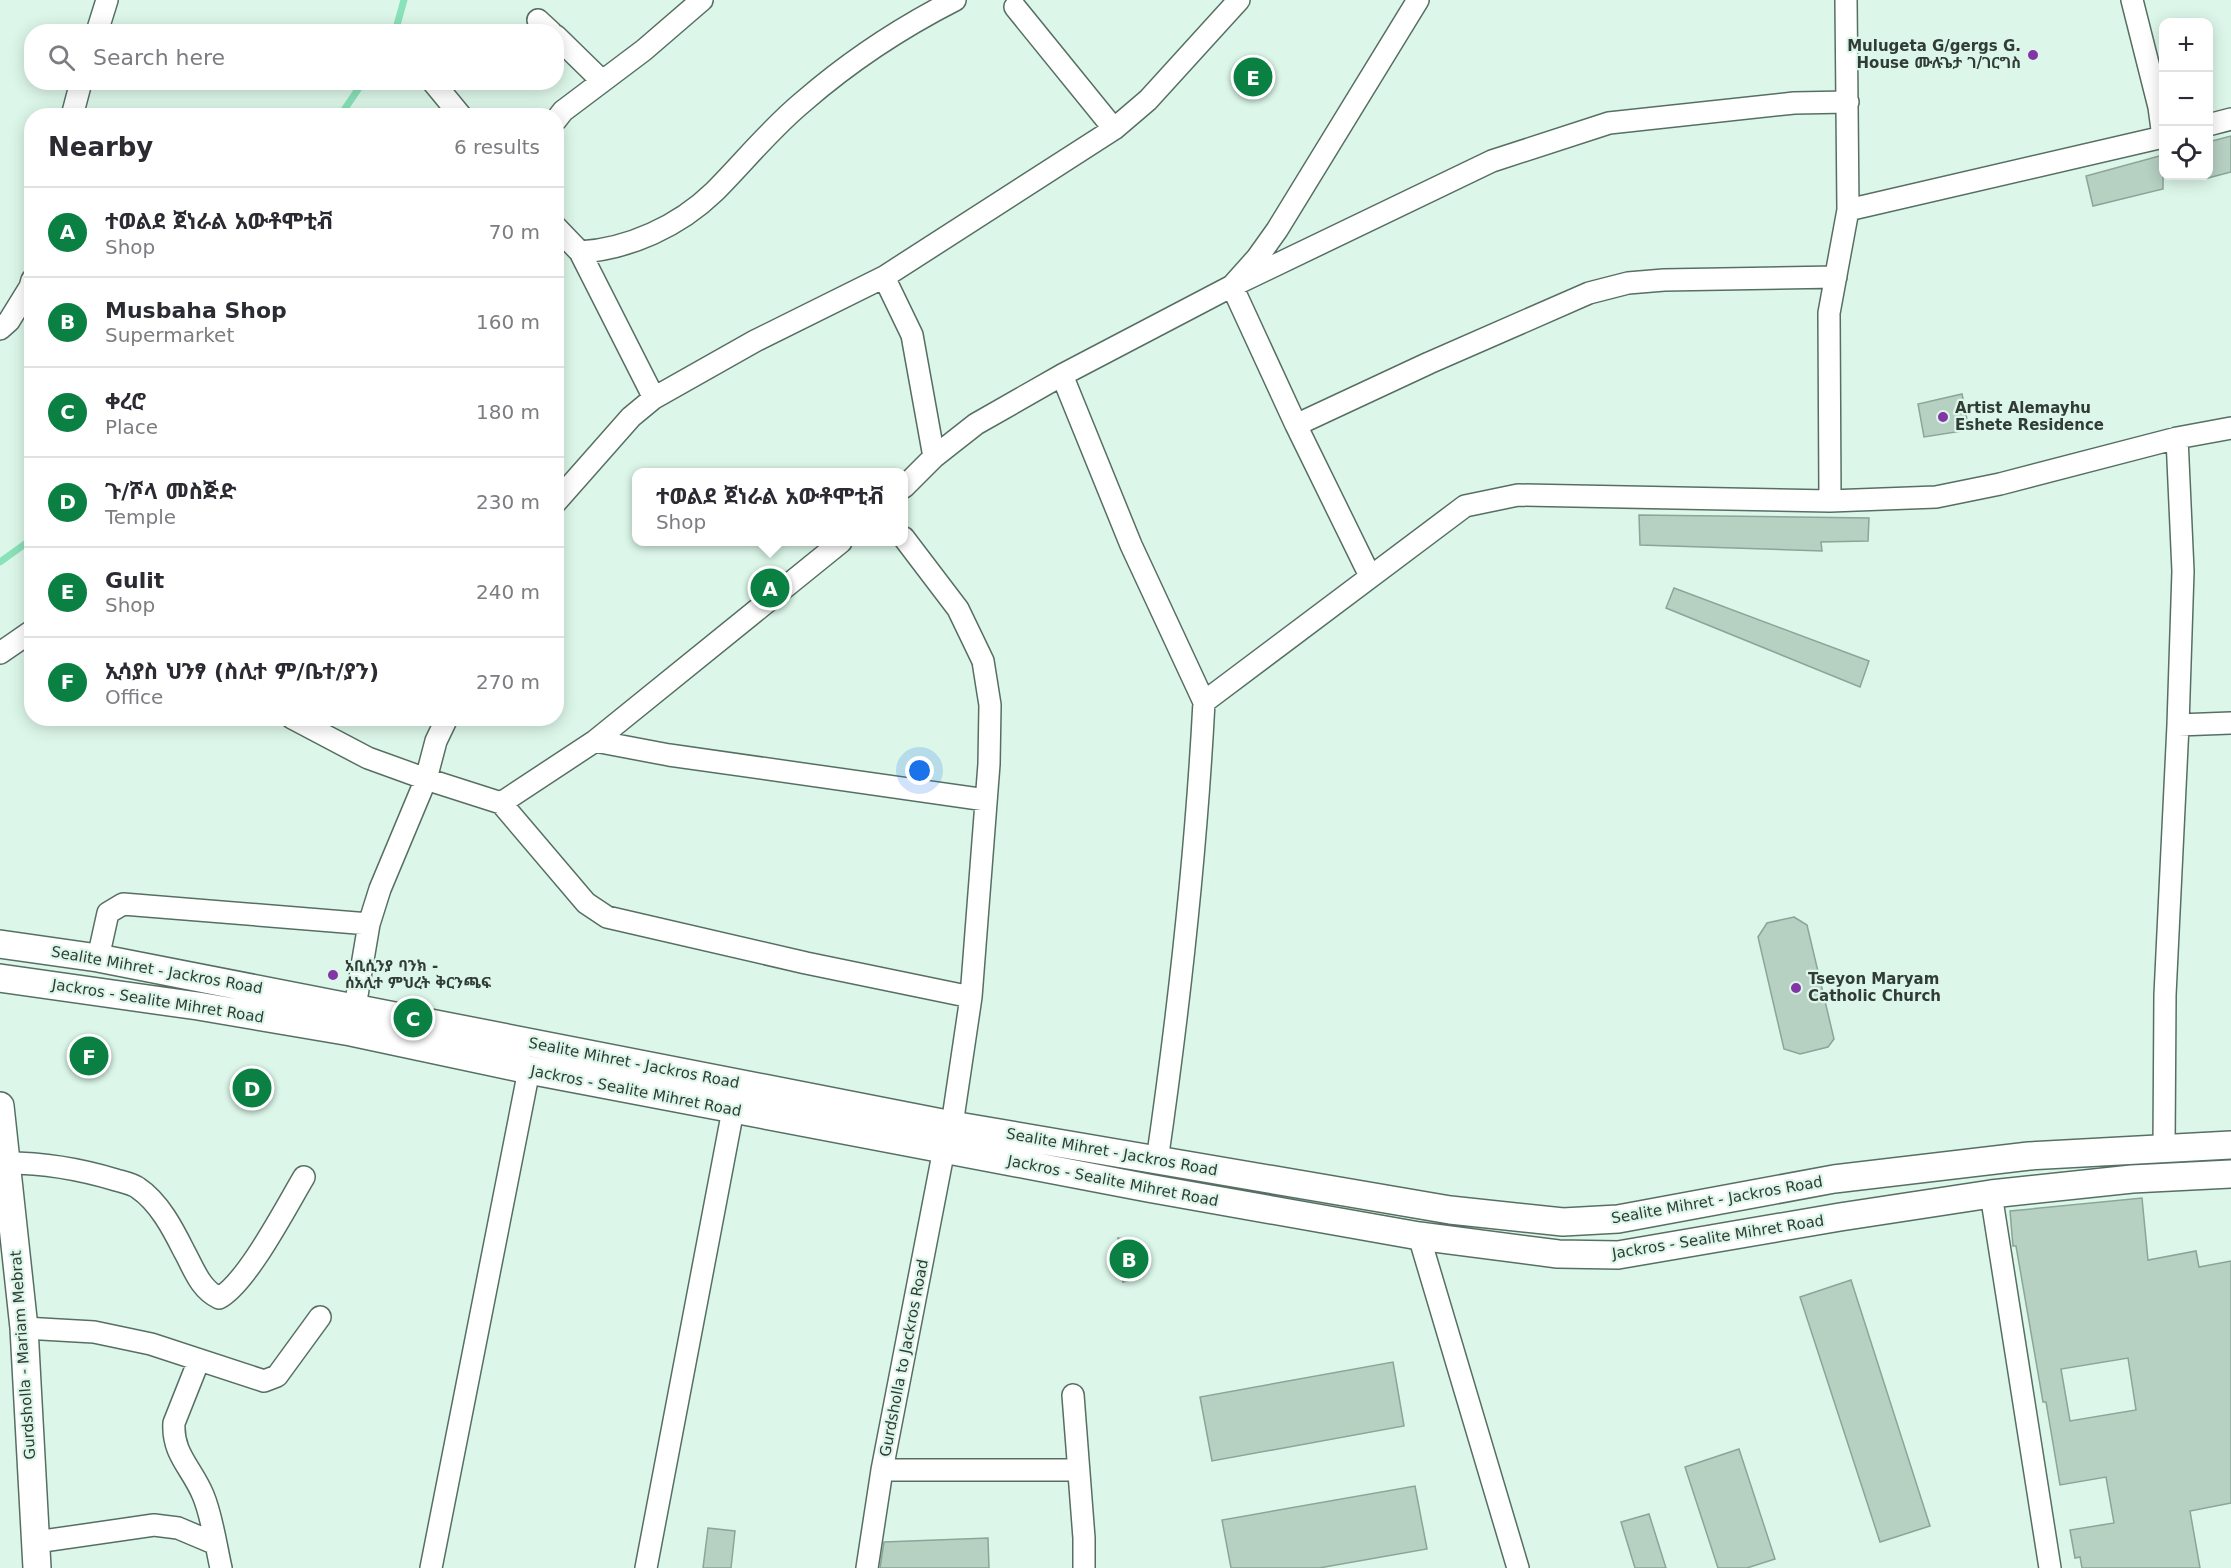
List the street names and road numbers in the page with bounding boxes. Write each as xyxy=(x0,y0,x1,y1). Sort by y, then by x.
street label: Sealite Mihret - Jackros Road xyxy=(50,943,264,997)
street label: Jackros - Sealite Mihret Road xyxy=(50,975,265,1027)
street label: Sealite Mihret - Jackros Road xyxy=(527,1034,741,1092)
street label: Jackros - Sealite Mihret Road xyxy=(528,1062,743,1120)
street label: Sealite Mihret - Jackros Road xyxy=(1005,1125,1219,1179)
street label: Jackros - Sealite Mihret Road xyxy=(1005,1152,1220,1210)
street label: Sealite Mihret - Jackros Road xyxy=(1610,1173,1824,1227)
street label: Jackros - Sealite Mihret Road xyxy=(1610,1211,1825,1263)
street label: Gurdsholla - Mariam Mebrat xyxy=(7,1250,39,1460)
street label: Gurdsholla to Jackros Road xyxy=(876,1258,932,1458)

